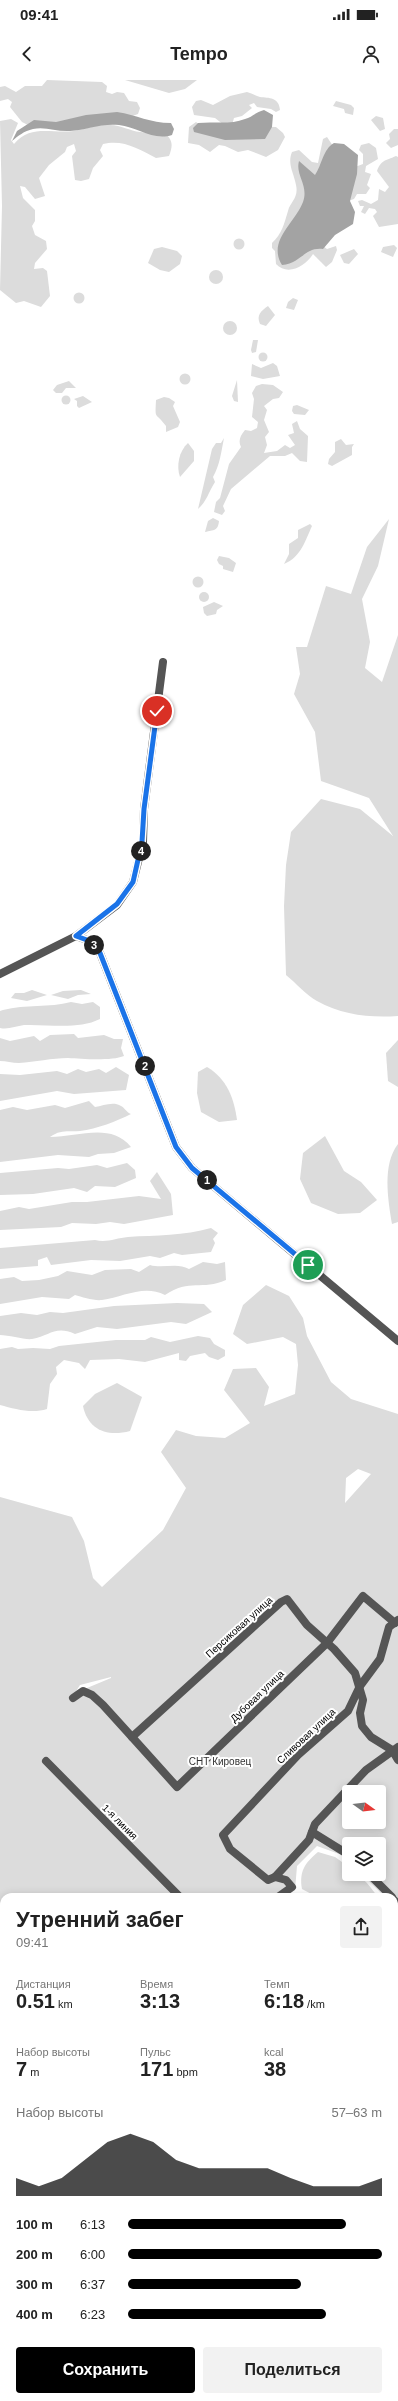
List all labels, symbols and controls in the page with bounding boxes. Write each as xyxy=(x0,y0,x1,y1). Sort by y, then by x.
text: 09:41 xyxy=(20,6,58,23)
icon: back xyxy=(16,43,38,65)
icon: person xyxy=(360,43,382,65)
text: Tempo xyxy=(170,44,228,64)
pin xyxy=(140,694,174,728)
icon: check xyxy=(146,700,168,722)
pin: 4 xyxy=(131,841,151,861)
text: 4 xyxy=(138,845,144,857)
pin: 3 xyxy=(84,935,104,955)
text: 3 xyxy=(91,939,97,951)
pin: 2 xyxy=(135,1056,155,1076)
text: 2 xyxy=(142,1060,148,1072)
pin: 1 xyxy=(197,1170,217,1190)
text: 1 xyxy=(204,1174,210,1186)
pin xyxy=(291,1248,325,1282)
icon: arrive xyxy=(297,1254,319,1276)
street label: Персиковая улица xyxy=(204,1594,275,1660)
street label: Дубовая улица xyxy=(228,1667,286,1724)
street label: Сливовая улица xyxy=(275,1706,338,1766)
park label: СНТ Кировец xyxy=(189,1756,251,1767)
north arrow xyxy=(342,1785,386,1829)
map controls xyxy=(342,1785,386,1881)
street label: 1-я линия xyxy=(100,1802,140,1842)
button: layers xyxy=(342,1837,386,1881)
button: share xyxy=(340,1906,382,1948)
text: Утренний забег xyxy=(16,1907,184,1932)
text: 09:41 xyxy=(16,1935,49,1950)
text: Дистанция xyxy=(16,1978,71,1990)
text: Время xyxy=(140,1978,173,1990)
text: Темп xyxy=(264,1978,290,1990)
text: 0.51 xyxy=(16,1990,55,2012)
text: 3:13 xyxy=(140,1990,180,2012)
text: 6:18 xyxy=(264,1990,304,2012)
text: km xyxy=(55,1998,73,2010)
text: /km xyxy=(304,1998,325,2010)
text: Набор высоты xyxy=(16,2046,90,2058)
text: Пульс xyxy=(140,2046,171,2058)
text: kcal xyxy=(264,2046,284,2058)
text: 7 xyxy=(16,2058,27,2080)
text: 171 xyxy=(140,2058,173,2080)
text: 38 xyxy=(264,2058,286,2080)
text: m xyxy=(27,2066,39,2078)
text: bpm xyxy=(173,2066,198,2078)
text: Набор высоты xyxy=(16,2105,103,2120)
text: 57–63 m xyxy=(331,2105,382,2120)
text: 100 m xyxy=(16,2217,53,2232)
text: 6:13 xyxy=(80,2217,105,2232)
text: 200 m xyxy=(16,2247,53,2262)
text: 6:00 xyxy=(80,2247,105,2262)
text: 300 m xyxy=(16,2277,53,2292)
text: 6:37 xyxy=(80,2277,105,2292)
text: 400 m xyxy=(16,2307,53,2322)
text: 6:23 xyxy=(80,2307,105,2322)
button: Сохранить xyxy=(16,2347,195,2393)
button: Поделиться xyxy=(203,2347,382,2393)

